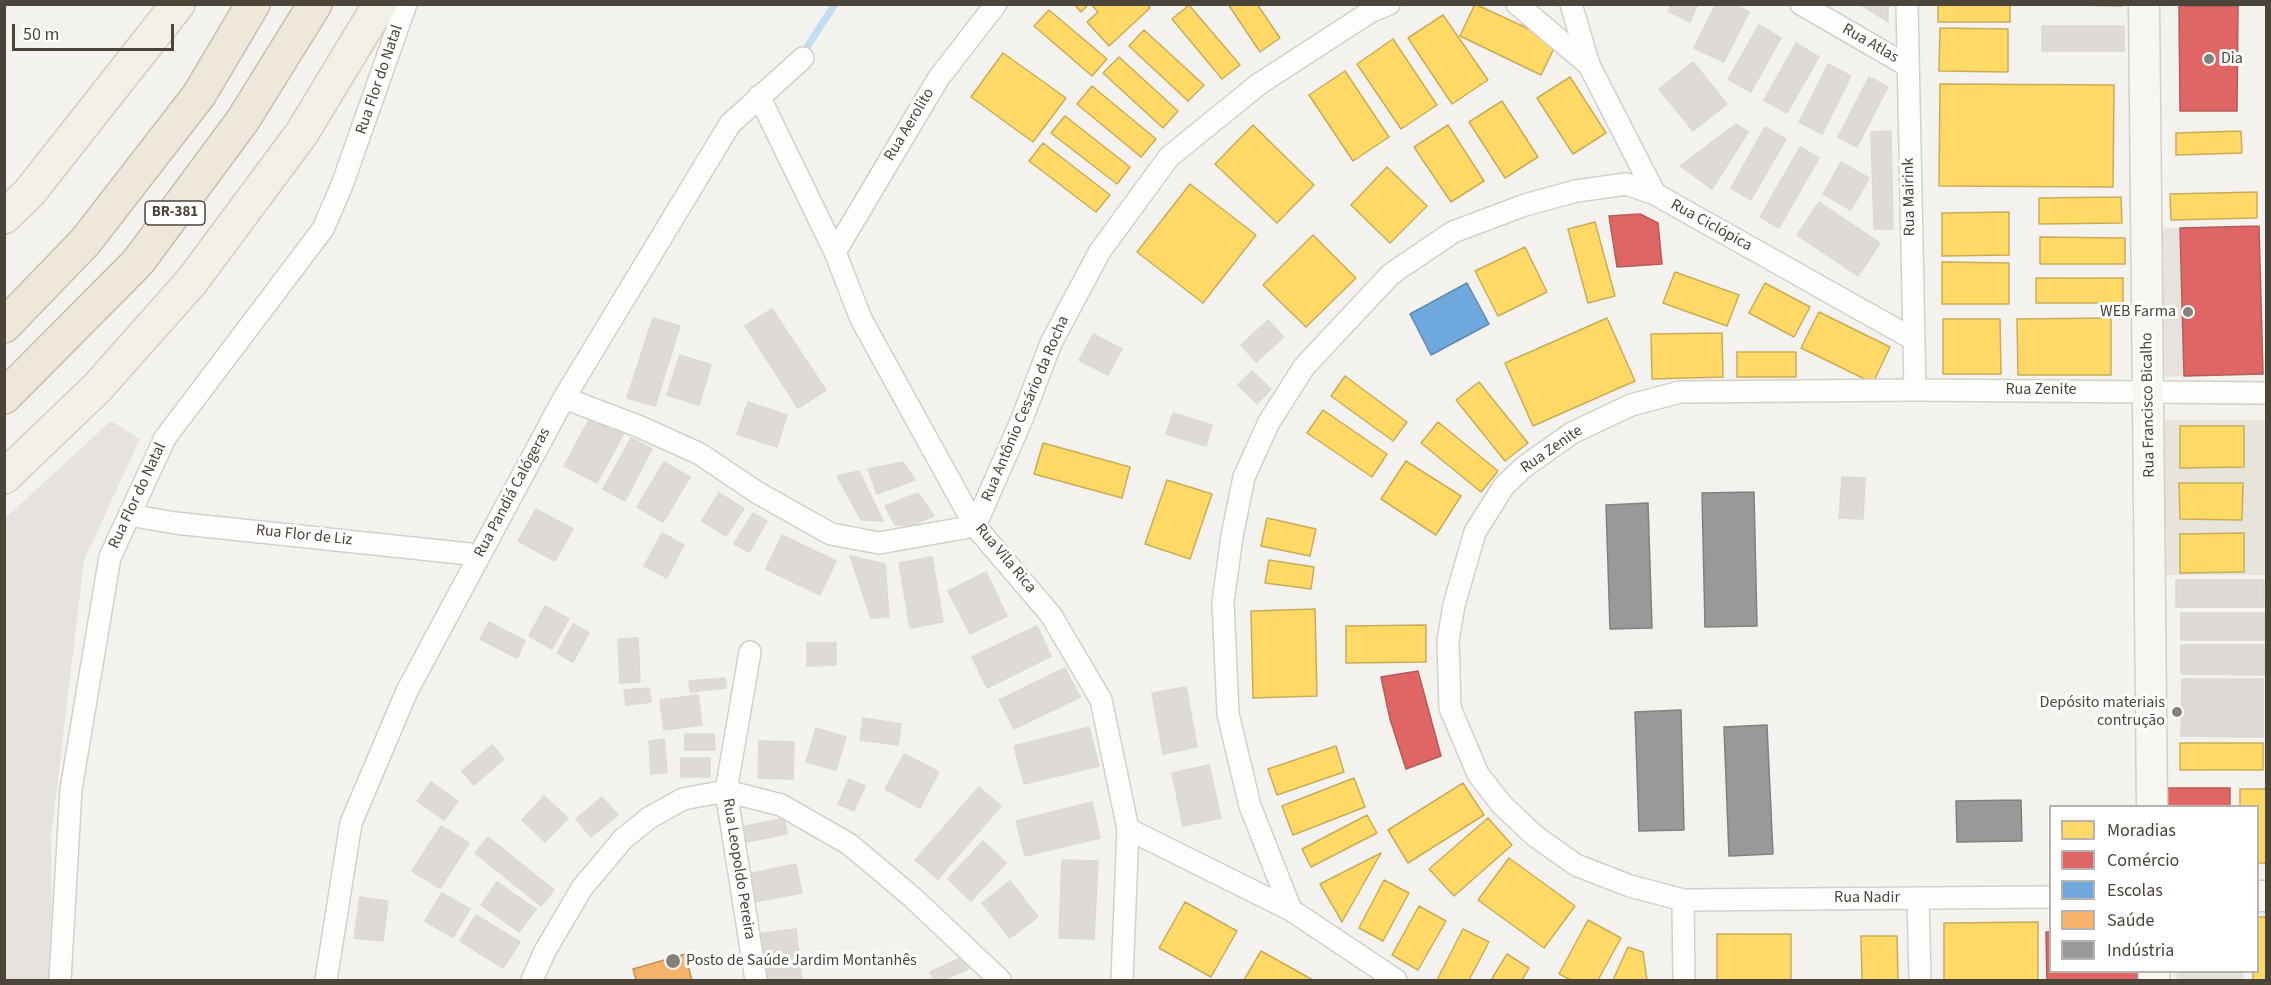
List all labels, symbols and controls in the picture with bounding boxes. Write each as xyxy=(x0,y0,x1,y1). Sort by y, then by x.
scale bar xyxy=(15,12,177,50)
street label: Rua Atlas xyxy=(1838,20,1902,68)
text: 50 m xyxy=(23,22,59,47)
street label: Rua Flor do Natal xyxy=(352,23,408,137)
place label: Dia xyxy=(2221,49,2243,69)
marker: Dia xyxy=(2202,52,2216,66)
street label: Rua Aerolito xyxy=(881,85,939,165)
street label: Rua Mairink xyxy=(1900,157,1920,237)
street label: Rua Ciclópica xyxy=(1667,196,1755,256)
road number: BR-381 xyxy=(145,201,205,225)
place label: WEB Farma xyxy=(2100,302,2176,322)
marker: WEB Farma xyxy=(2181,305,2195,319)
street label: Rua Antônio Cesário da Rocha xyxy=(978,313,1074,505)
street label: Rua Francisco Bicalho xyxy=(2138,332,2160,478)
street label: Rua Zenite xyxy=(2005,380,2077,400)
street label: Rua Zenite xyxy=(1517,422,1587,478)
street label: Rua Pandiá Calógeras xyxy=(471,425,555,561)
street label: Rua Flor do Natal xyxy=(105,440,171,552)
street label: Rua Vila Rica xyxy=(970,520,1040,598)
street label: Rua Flor de Liz xyxy=(255,521,353,551)
place label: Depósito materiais contrução xyxy=(2040,693,2165,731)
marker: Depósito materiais contrução xyxy=(2170,705,2184,719)
street label: Rua Leopoldo Pereira xyxy=(717,797,759,941)
legend xyxy=(2049,805,2259,973)
text: Moradias xyxy=(2107,818,2176,843)
text: Comércio xyxy=(2107,848,2179,873)
text: Escolas xyxy=(2107,878,2163,903)
street label: Rua Nadir xyxy=(1834,888,1900,908)
text: Saúde xyxy=(2107,908,2154,933)
text: Indústria xyxy=(2107,938,2174,963)
place label: Posto de Saúde Jardim Montanhês xyxy=(686,951,917,971)
marker: Posto de Saúde Jardim Montanhês xyxy=(664,952,682,970)

